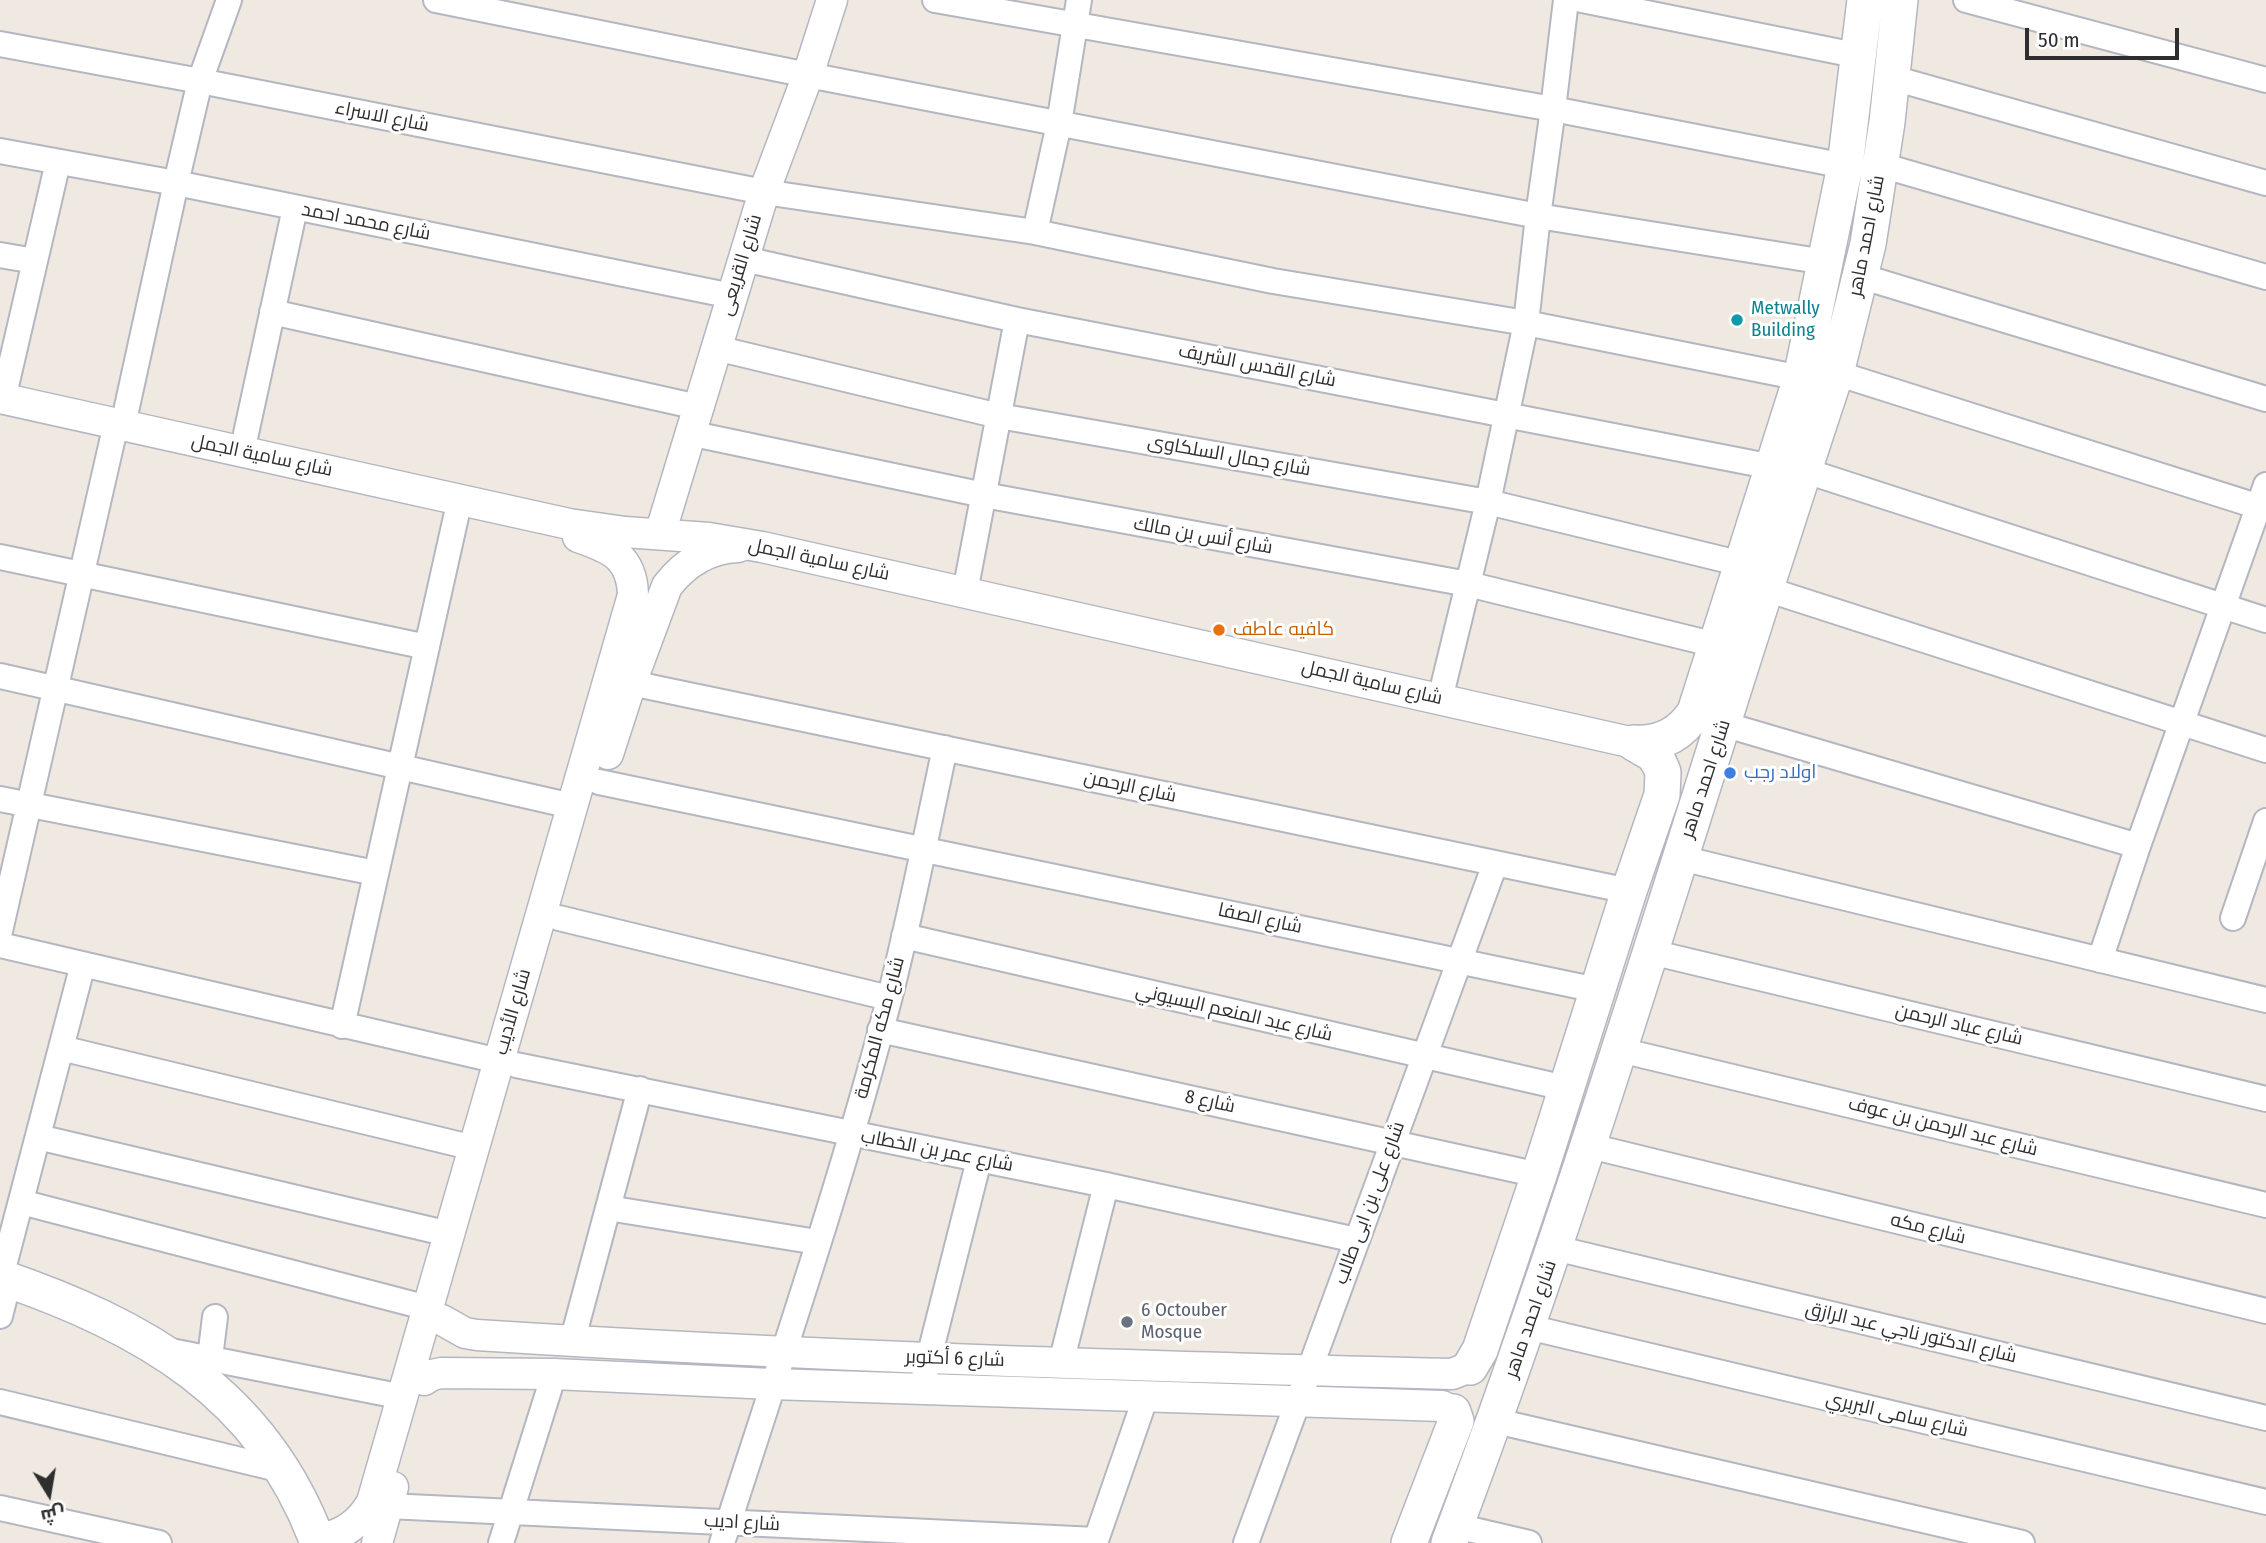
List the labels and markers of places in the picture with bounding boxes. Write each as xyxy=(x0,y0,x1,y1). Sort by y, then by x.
place label: Metwally Building xyxy=(1751,298,1820,342)
marker: Metwally Building xyxy=(1729,312,1745,328)
place label: كافيه عاطف xyxy=(1233,619,1334,641)
marker: كافيه عاطف xyxy=(1211,622,1227,638)
place label: اولاد رجب xyxy=(1744,762,1816,784)
marker: اولاد رجب xyxy=(1722,765,1738,781)
place label: 6 Octouber Mosque xyxy=(1141,1300,1227,1344)
marker: 6 Octouber Mosque xyxy=(1119,1314,1135,1330)

